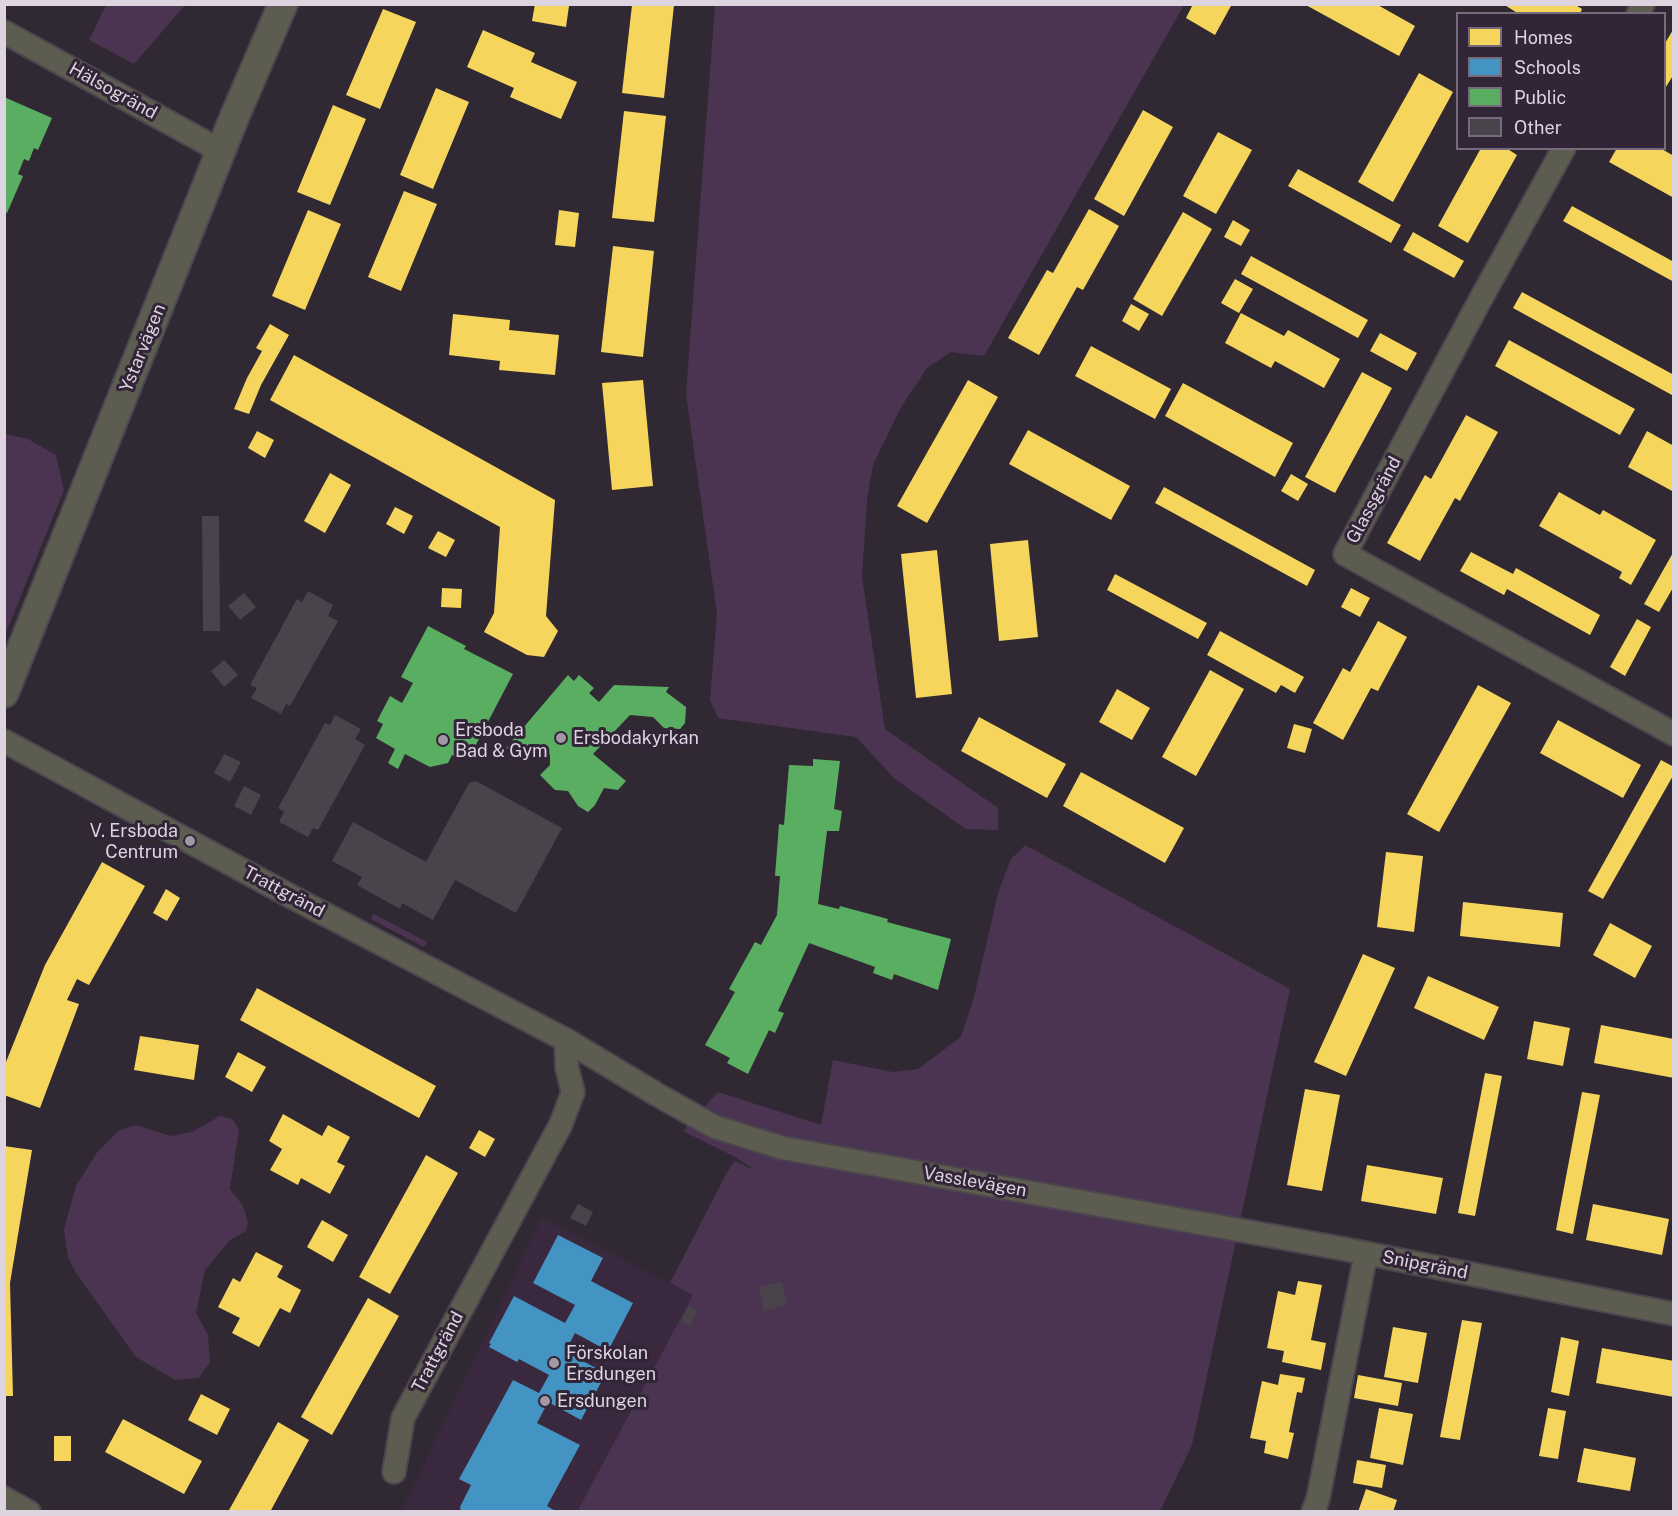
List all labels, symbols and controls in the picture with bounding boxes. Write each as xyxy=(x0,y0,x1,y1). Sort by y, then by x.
legend xyxy=(1456,12,1666,150)
text: Homes xyxy=(1514,27,1573,48)
text: Schools xyxy=(1514,57,1581,78)
street label: Hälsogränd xyxy=(65,58,161,124)
text: Public xyxy=(1514,87,1566,108)
text: Other xyxy=(1514,117,1562,138)
street label: Ystarvägen xyxy=(116,301,170,395)
street label: Glassgränd xyxy=(1342,453,1406,547)
place label: Ersboda Bad & Gym xyxy=(455,719,548,762)
place label: Ersbodakyrkan xyxy=(573,727,699,749)
marker: Ersbodakyrkan xyxy=(554,731,568,745)
marker: Ersboda Bad & Gym xyxy=(436,733,450,747)
place label: V. Ersboda Centrum xyxy=(90,820,178,862)
marker: V. Ersboda Centrum xyxy=(183,834,197,848)
street label: Trattgränd xyxy=(240,862,328,922)
street label: Vasslevägen xyxy=(922,1162,1028,1202)
street label: Snipgränd xyxy=(1380,1246,1470,1284)
street label: Trattgränd xyxy=(408,1308,468,1396)
place label: Förskolan Ersdungen xyxy=(566,1342,656,1384)
marker: Förskolan Ersdungen xyxy=(547,1356,561,1370)
place label: Ersdungen xyxy=(557,1390,647,1412)
marker: Ersdungen xyxy=(538,1394,552,1408)

